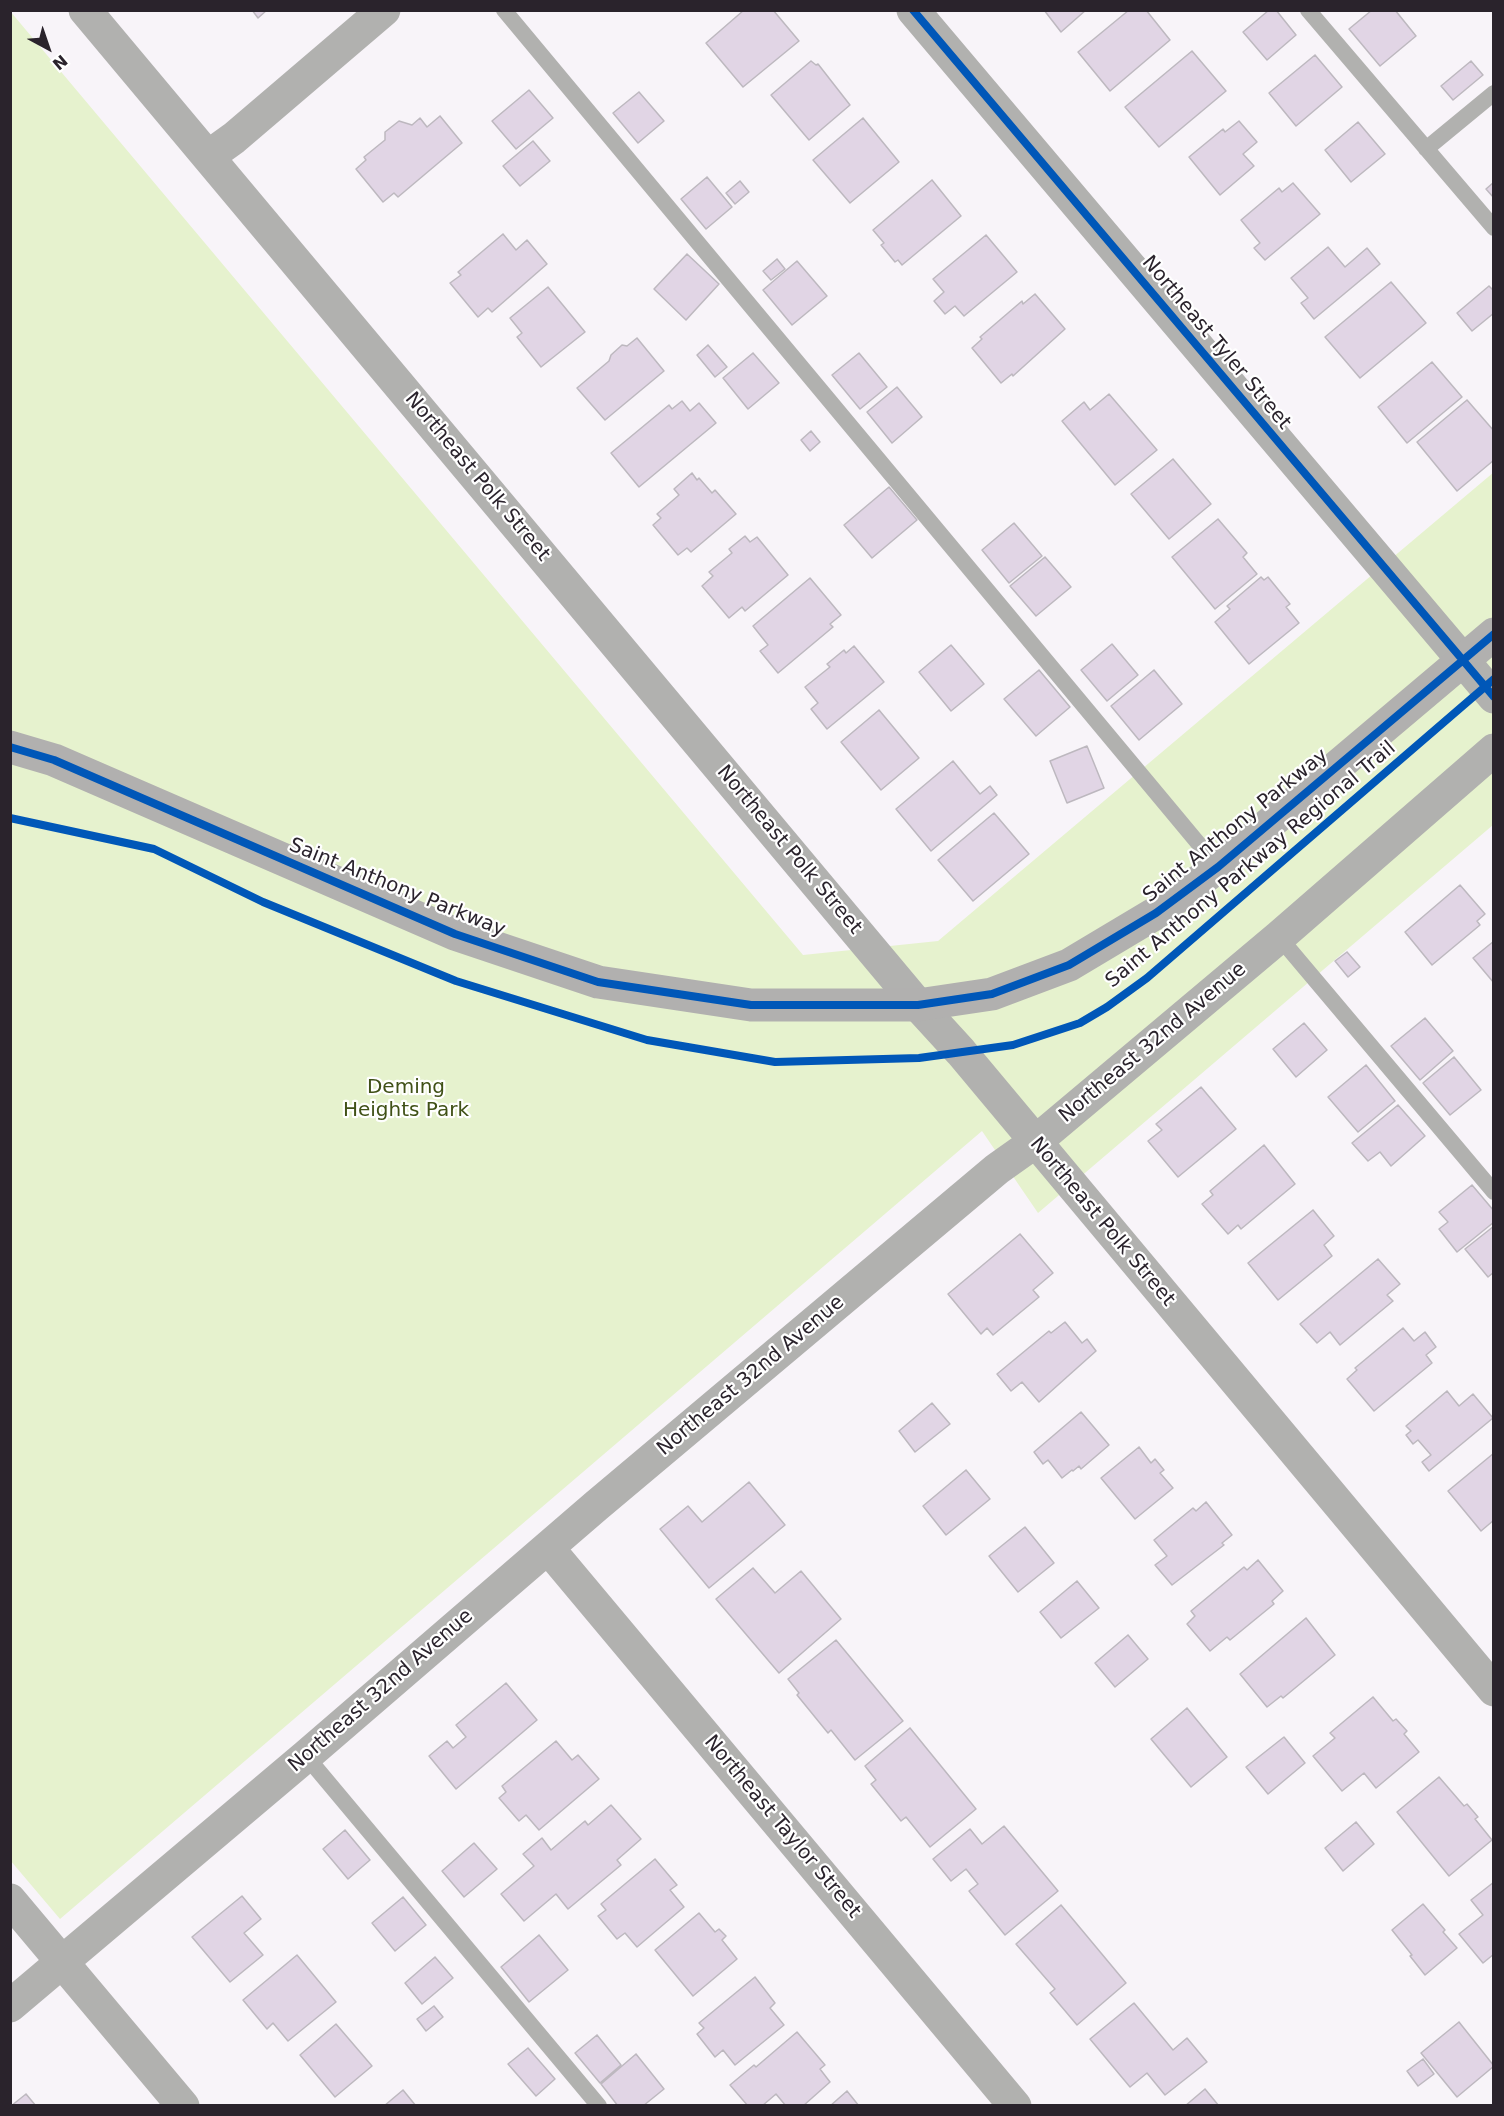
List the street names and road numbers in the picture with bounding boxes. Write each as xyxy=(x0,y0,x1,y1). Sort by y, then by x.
street label: Northeast Tyler Street xyxy=(1136,251,1296,435)
street label: Northeast Polk Street xyxy=(399,388,555,566)
street label: Saint Anthony Parkway Regional Trail xyxy=(1101,737,1401,993)
street label: Saint Anthony Parkway xyxy=(1139,744,1333,908)
street label: Northeast Polk Street xyxy=(711,761,867,939)
street label: Saint Anthony Parkway xyxy=(285,834,509,942)
street label: Northeast 32nd Avenue xyxy=(1055,958,1251,1128)
street label: Northeast Polk Street xyxy=(1024,1133,1180,1311)
street label: Northeast 32nd Avenue xyxy=(653,1291,849,1461)
street label: Northeast 32nd Avenue xyxy=(284,1604,478,1778)
street label: Northeast Taylor Street xyxy=(698,1731,866,1923)

